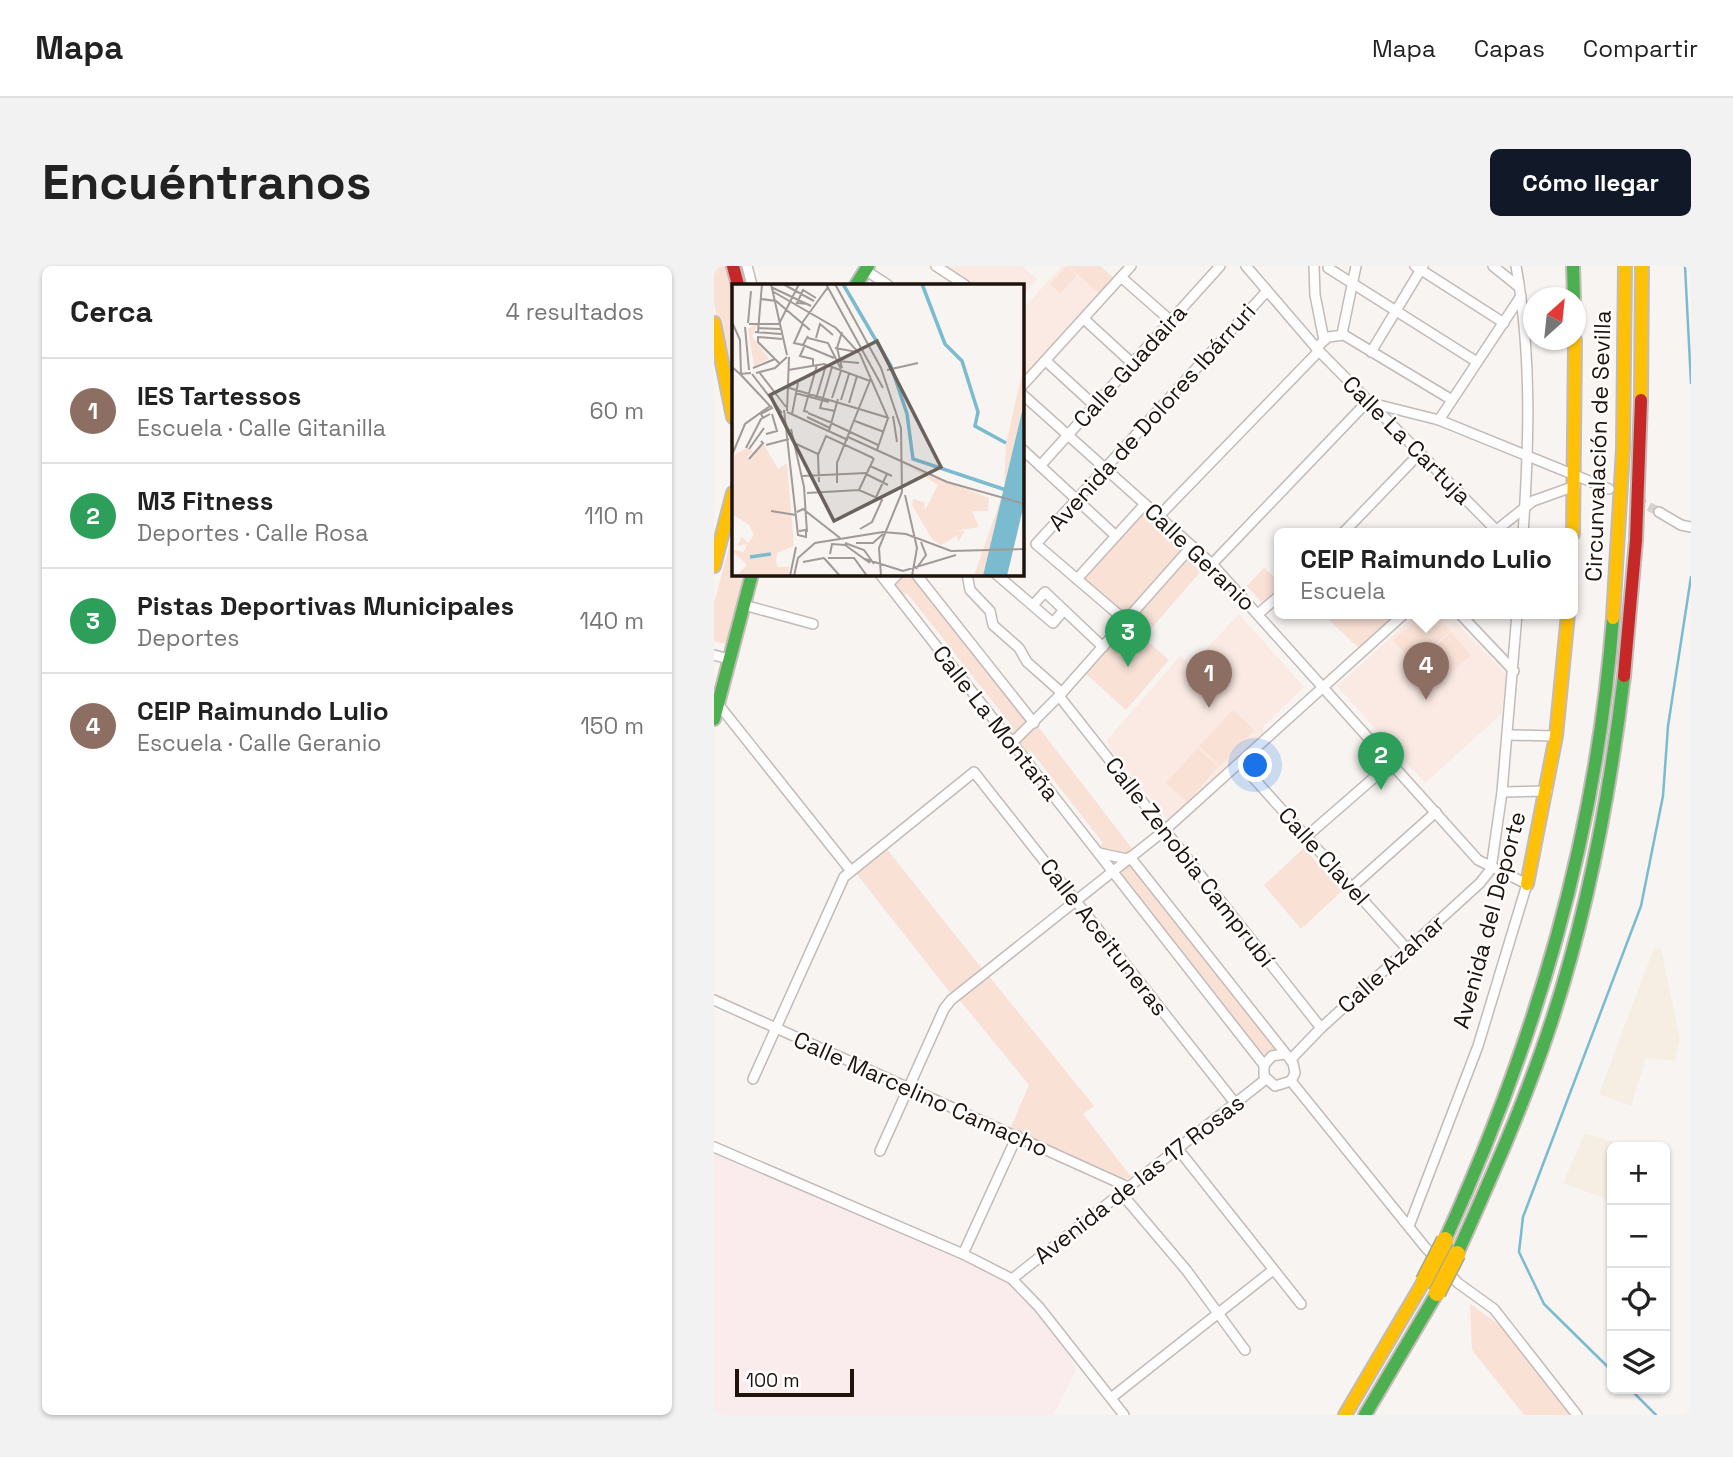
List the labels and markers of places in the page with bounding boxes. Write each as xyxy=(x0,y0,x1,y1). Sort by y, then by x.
pin: 3 xyxy=(1105,609,1151,667)
pin: 4 xyxy=(1403,642,1449,700)
pin: 1 xyxy=(1186,650,1232,708)
pin: 2 xyxy=(1358,732,1404,790)

